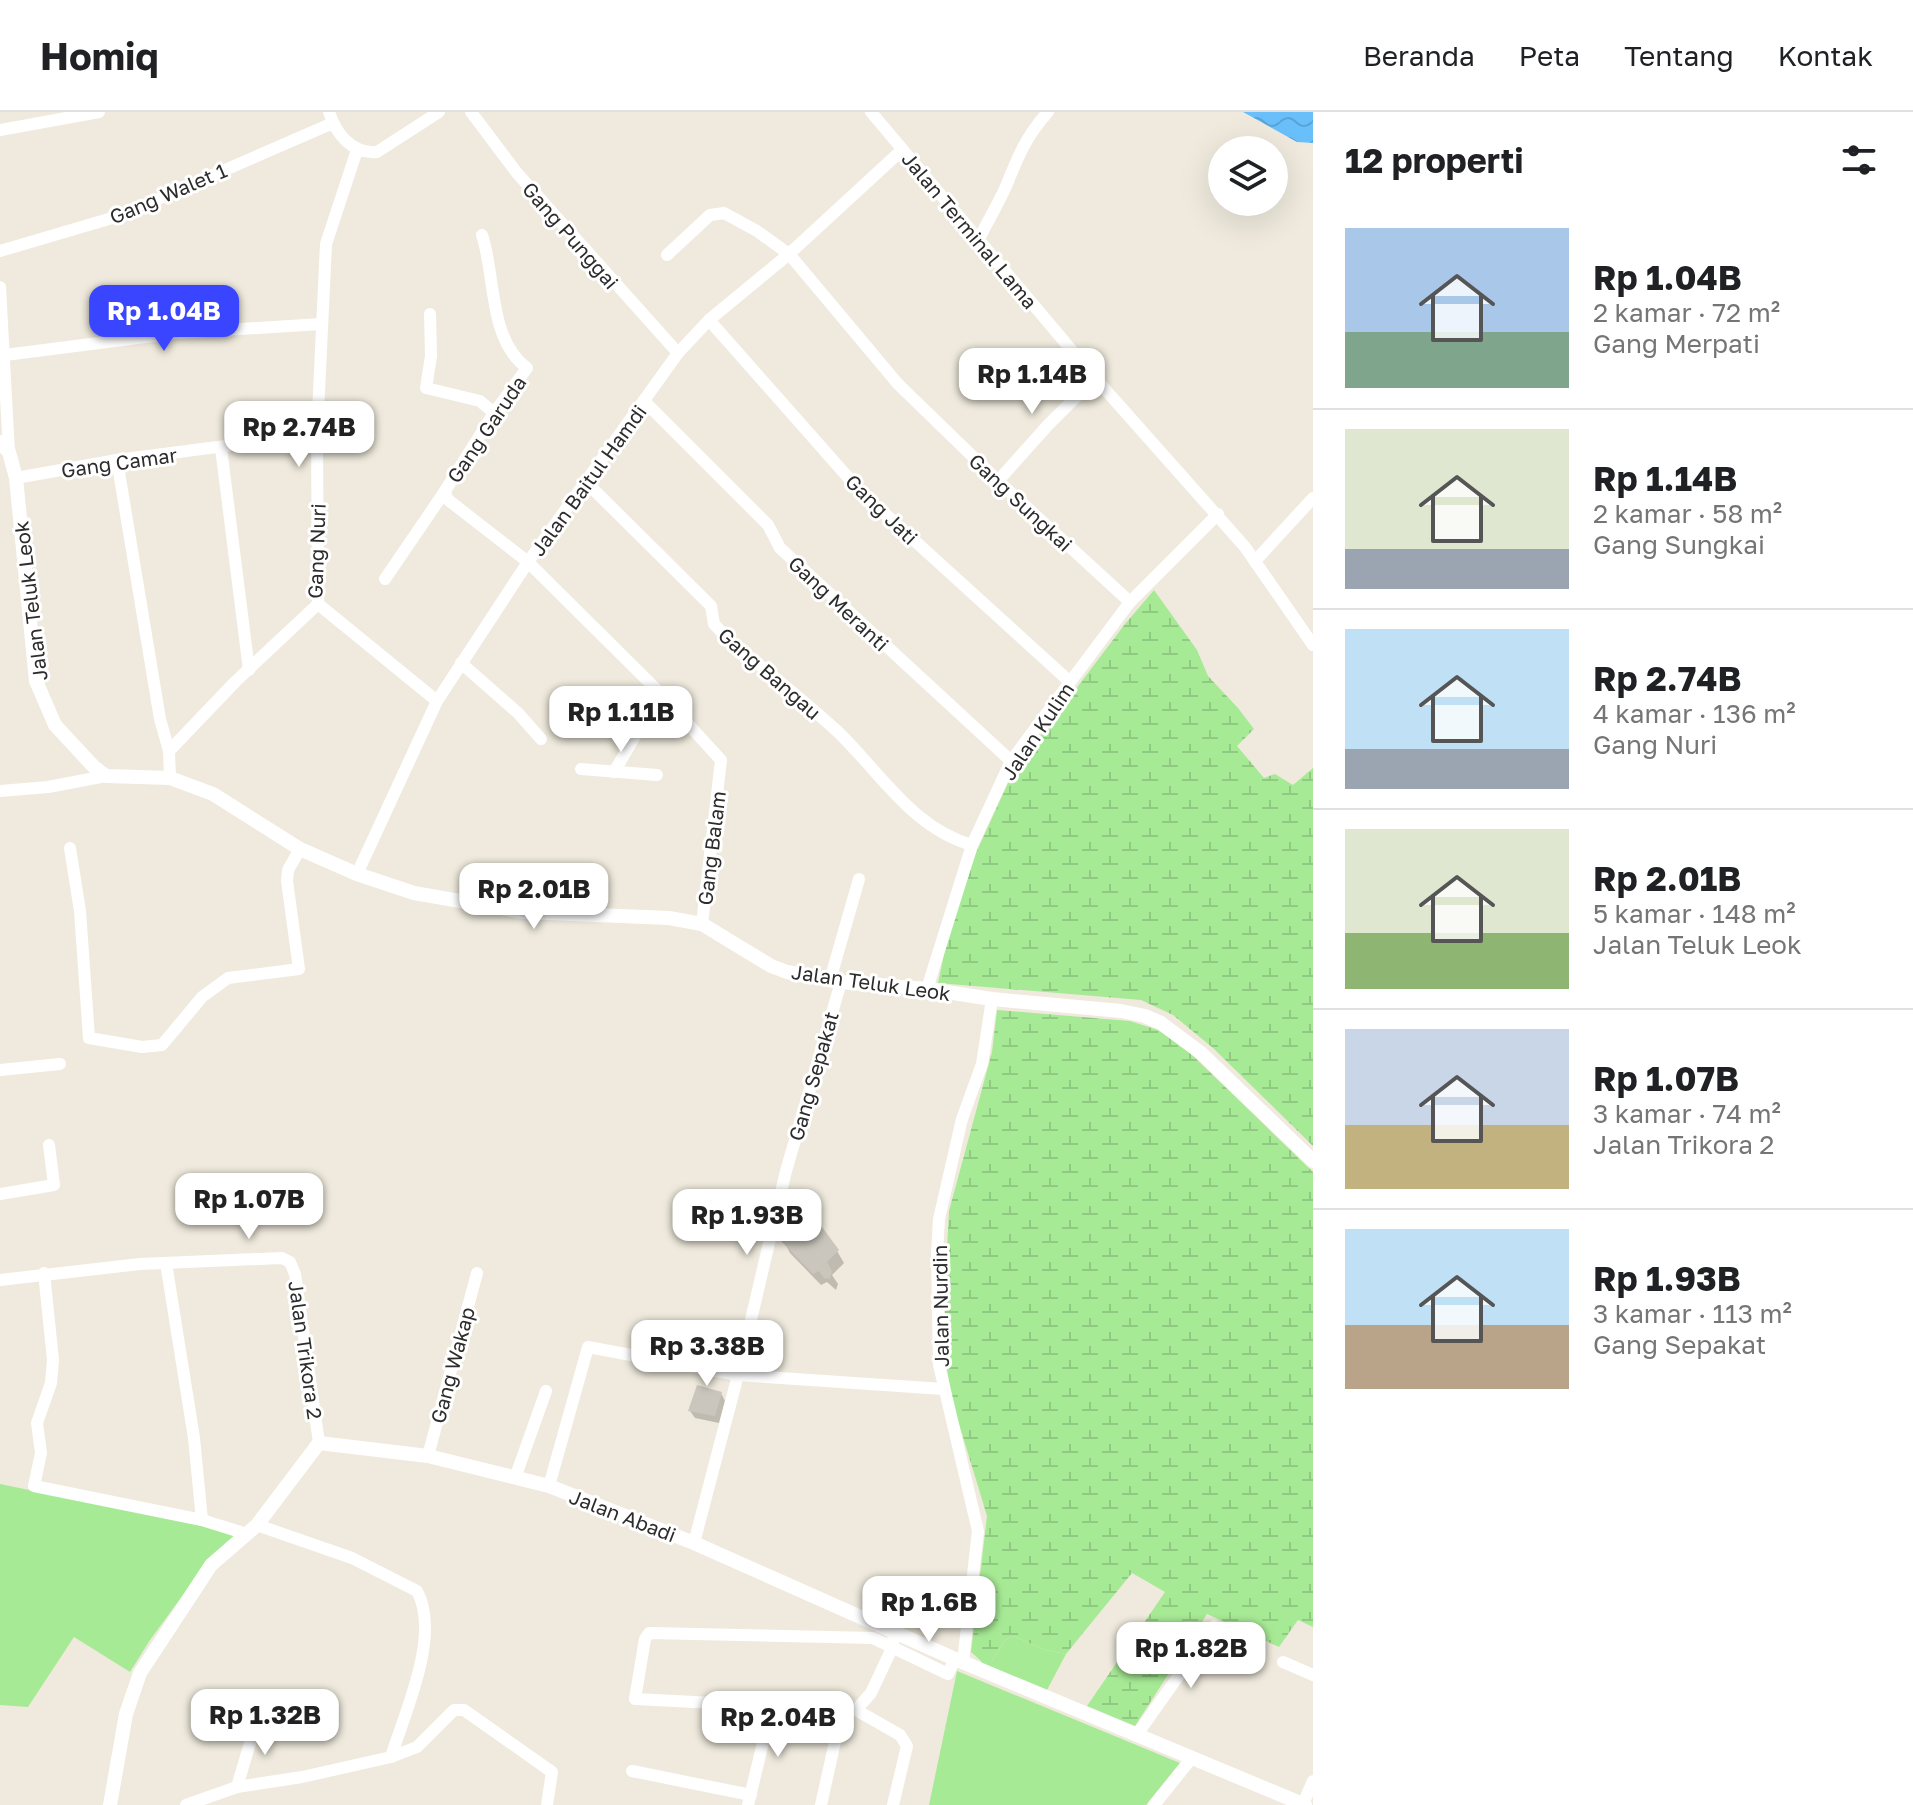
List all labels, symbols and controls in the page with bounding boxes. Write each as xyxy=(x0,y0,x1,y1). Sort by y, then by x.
text: Homiq xyxy=(40,33,159,78)
text: Beranda xyxy=(1363,39,1475,72)
text: Peta xyxy=(1519,39,1580,72)
text: Tentang xyxy=(1624,39,1734,72)
text: Kontak xyxy=(1778,39,1873,72)
map controls xyxy=(1208,136,1288,216)
button: layers xyxy=(1208,136,1288,216)
icon: filters xyxy=(1837,138,1881,182)
text: 12 properti xyxy=(1345,140,1524,180)
street label: Jalan Terminal Lama xyxy=(897,147,1043,313)
street label: Gang Walet 1 xyxy=(106,157,231,229)
street label: Gang Punggai xyxy=(518,177,624,293)
text: Rp 1.04B xyxy=(1593,257,1742,297)
icon: home xyxy=(1409,260,1505,356)
pin: Rp 1.04B xyxy=(81,285,247,353)
text: Rp 1.04B xyxy=(107,295,221,326)
text: 2 kamar · 72 m² xyxy=(1593,297,1780,328)
text: Gang Merpati xyxy=(1593,328,1760,359)
pin: Rp 1.14B xyxy=(949,348,1115,416)
text: Rp 1.14B xyxy=(977,358,1087,389)
street label: Gang Garuda xyxy=(441,371,531,487)
street label: Jalan Baitul Hamdi xyxy=(525,400,651,560)
pin: Rp 2.74B xyxy=(216,401,382,469)
text: Rp 2.74B xyxy=(242,411,356,442)
street label: Gang Camar xyxy=(60,442,179,482)
street label: Gang Sungkai xyxy=(964,448,1078,556)
text: Rp 1.14B xyxy=(1593,458,1737,498)
icon: home xyxy=(1409,461,1505,557)
street label: Gang Jati xyxy=(841,469,923,549)
text: 2 kamar · 58 m² xyxy=(1593,498,1782,529)
street label: Gang Nuri xyxy=(302,503,330,599)
street label: Jalan Teluk Leok xyxy=(8,520,52,682)
text: Gang Sungkai xyxy=(1593,529,1765,560)
street label: Gang Meranti xyxy=(784,551,894,655)
street label: Gang Bangau xyxy=(714,622,826,724)
text: Rp 2.74B xyxy=(1593,658,1741,698)
icon: home xyxy=(1409,661,1505,757)
street label: Jalan Kulim xyxy=(996,678,1078,784)
pin: Rp 1.11B xyxy=(538,686,704,754)
text: Rp 1.11B xyxy=(567,696,675,727)
text: 4 kamar · 136 m² xyxy=(1593,698,1796,729)
text: Gang Nuri xyxy=(1593,729,1717,760)
street label: Gang Balam xyxy=(692,789,730,907)
text: Rp 2.01B xyxy=(1593,858,1741,898)
icon: home xyxy=(1409,861,1505,957)
pin: Rp 2.01B xyxy=(451,863,617,931)
text: Rp 2.01B xyxy=(477,873,591,904)
text: 5 kamar · 148 m² xyxy=(1593,898,1796,929)
text: Jalan Teluk Leok xyxy=(1593,929,1802,960)
street label: Jalan Teluk Leok xyxy=(790,959,952,1005)
street label: Gang Sepakat xyxy=(783,1009,843,1143)
text: Rp 1.07B xyxy=(1593,1058,1739,1098)
icon: home xyxy=(1409,1061,1505,1157)
text: 3 kamar · 74 m² xyxy=(1593,1098,1781,1129)
text: Jalan Trikora 2 xyxy=(1593,1129,1774,1160)
pin: Rp 1.07B xyxy=(166,1173,332,1241)
text: Rp 1.07B xyxy=(193,1183,305,1214)
pin: Rp 1.93B xyxy=(664,1189,830,1257)
text: Rp 1.93B xyxy=(691,1199,803,1230)
street label: Jalan Nurdin xyxy=(927,1245,953,1367)
text: Rp 1.93B xyxy=(1593,1258,1741,1298)
icon: home xyxy=(1409,1261,1505,1357)
street label: Jalan Trikora 2 xyxy=(284,1279,328,1421)
text: 3 kamar · 113 m² xyxy=(1593,1298,1792,1329)
street label: Gang Wakap xyxy=(425,1304,479,1426)
pin: Rp 3.38B xyxy=(624,1320,790,1388)
text: Gang Sepakat xyxy=(1593,1329,1766,1360)
text: Rp 3.38B xyxy=(649,1330,765,1361)
street label: Jalan Abadi xyxy=(566,1484,680,1546)
pin: Rp 1.6B xyxy=(855,1576,1003,1644)
text: Rp 1.6B xyxy=(880,1586,978,1617)
pin: Rp 1.82B xyxy=(1108,1622,1274,1690)
text: Rp 1.82B xyxy=(1134,1632,1248,1663)
pin: Rp 1.32B xyxy=(182,1689,348,1757)
pin: Rp 2.04B xyxy=(695,1691,861,1759)
text: Rp 1.32B xyxy=(209,1699,321,1730)
text: Rp 2.04B xyxy=(720,1701,836,1732)

